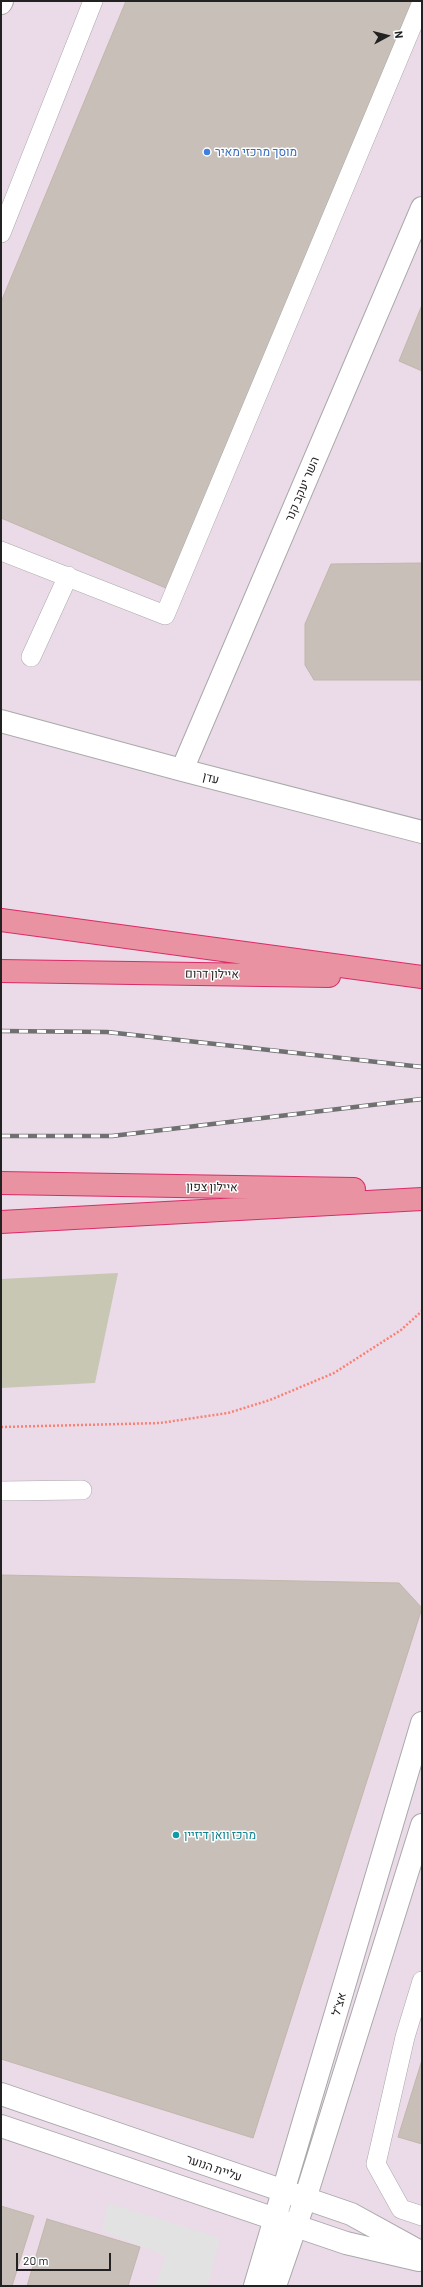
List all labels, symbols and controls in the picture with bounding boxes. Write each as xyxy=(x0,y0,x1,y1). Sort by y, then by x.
north arrow xyxy=(367,16,407,56)
text: N xyxy=(393,30,406,39)
place label: מוסך מרכזי מאיר xyxy=(215,145,297,159)
marker: מוסך מרכזי מאיר xyxy=(202,147,212,157)
street label: השר יעקב קנר xyxy=(282,454,322,524)
street label: עדן xyxy=(201,769,221,787)
street label: איילון דרום xyxy=(185,966,239,982)
street label: איילון צפון xyxy=(186,1179,238,1195)
place label: מרכז וואן דיזיין xyxy=(184,1828,256,1842)
marker: מרכז וואן דיזיין xyxy=(171,1830,181,1840)
street label: אצ"ל xyxy=(329,1991,349,2017)
street label: עליית הנוער xyxy=(184,2152,244,2184)
scale bar xyxy=(18,2245,113,2271)
text: 20 m xyxy=(23,2253,49,2267)

